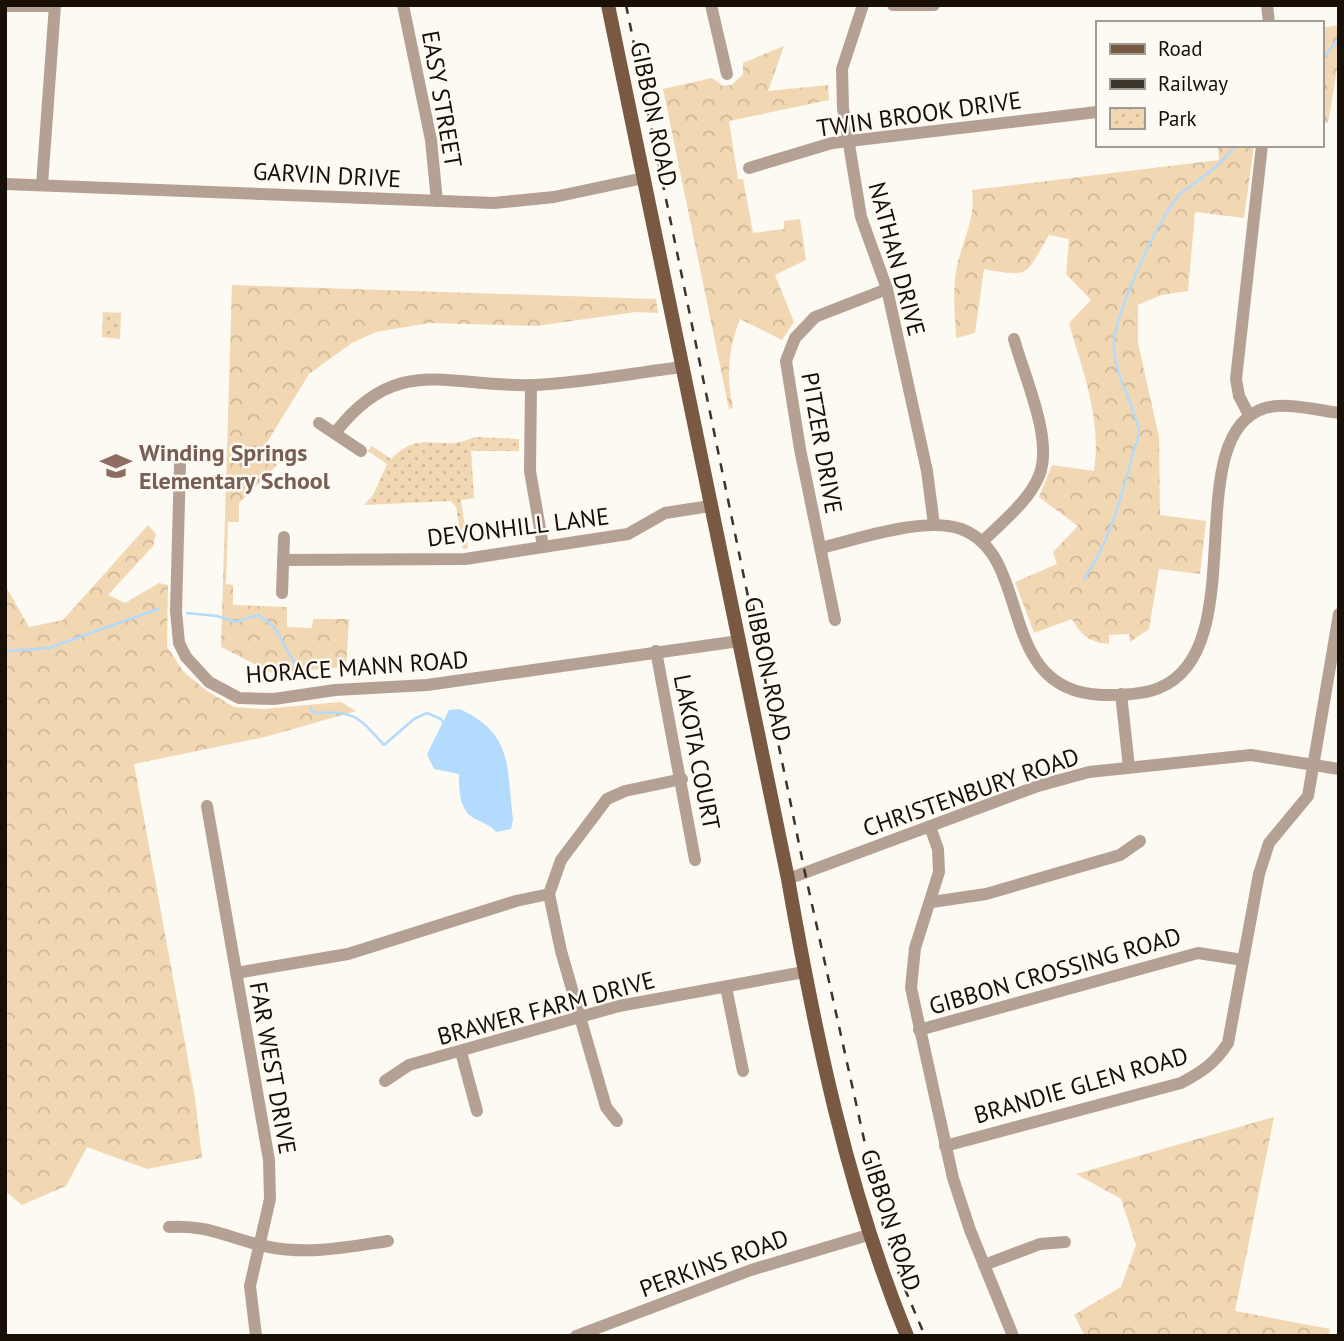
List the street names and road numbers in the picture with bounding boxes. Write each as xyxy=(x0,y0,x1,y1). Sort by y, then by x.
street label: EASY STREET xyxy=(415,28,469,170)
street label: GIBBON ROAD xyxy=(624,39,684,189)
street label: TWIN BROOK DRIVE xyxy=(815,84,1023,144)
street label: GARVIN DRIVE xyxy=(252,156,402,194)
street label: NATHAN DRIVE xyxy=(862,179,932,339)
street label: PITZER DRIVE xyxy=(794,370,850,516)
street label: DEVONHILL LANE xyxy=(425,500,611,554)
street label: GIBBON ROAD xyxy=(738,594,798,744)
street label: HORACE MANN ROAD xyxy=(245,644,469,690)
street label: LAKOTA COURT xyxy=(667,672,727,832)
street label: CHRISTENBURY ROAD xyxy=(859,740,1083,844)
street label: GIBBON CROSSING ROAD xyxy=(926,920,1184,1022)
street label: BRAWER FARM DRIVE xyxy=(434,964,658,1052)
street label: FAR WEST DRIVE xyxy=(243,979,303,1157)
street label: BRANDIE GLEN ROAD xyxy=(970,1040,1192,1130)
street label: GIBBON ROAD xyxy=(853,1145,929,1295)
street label: PERKINS ROAD xyxy=(635,1222,793,1304)

